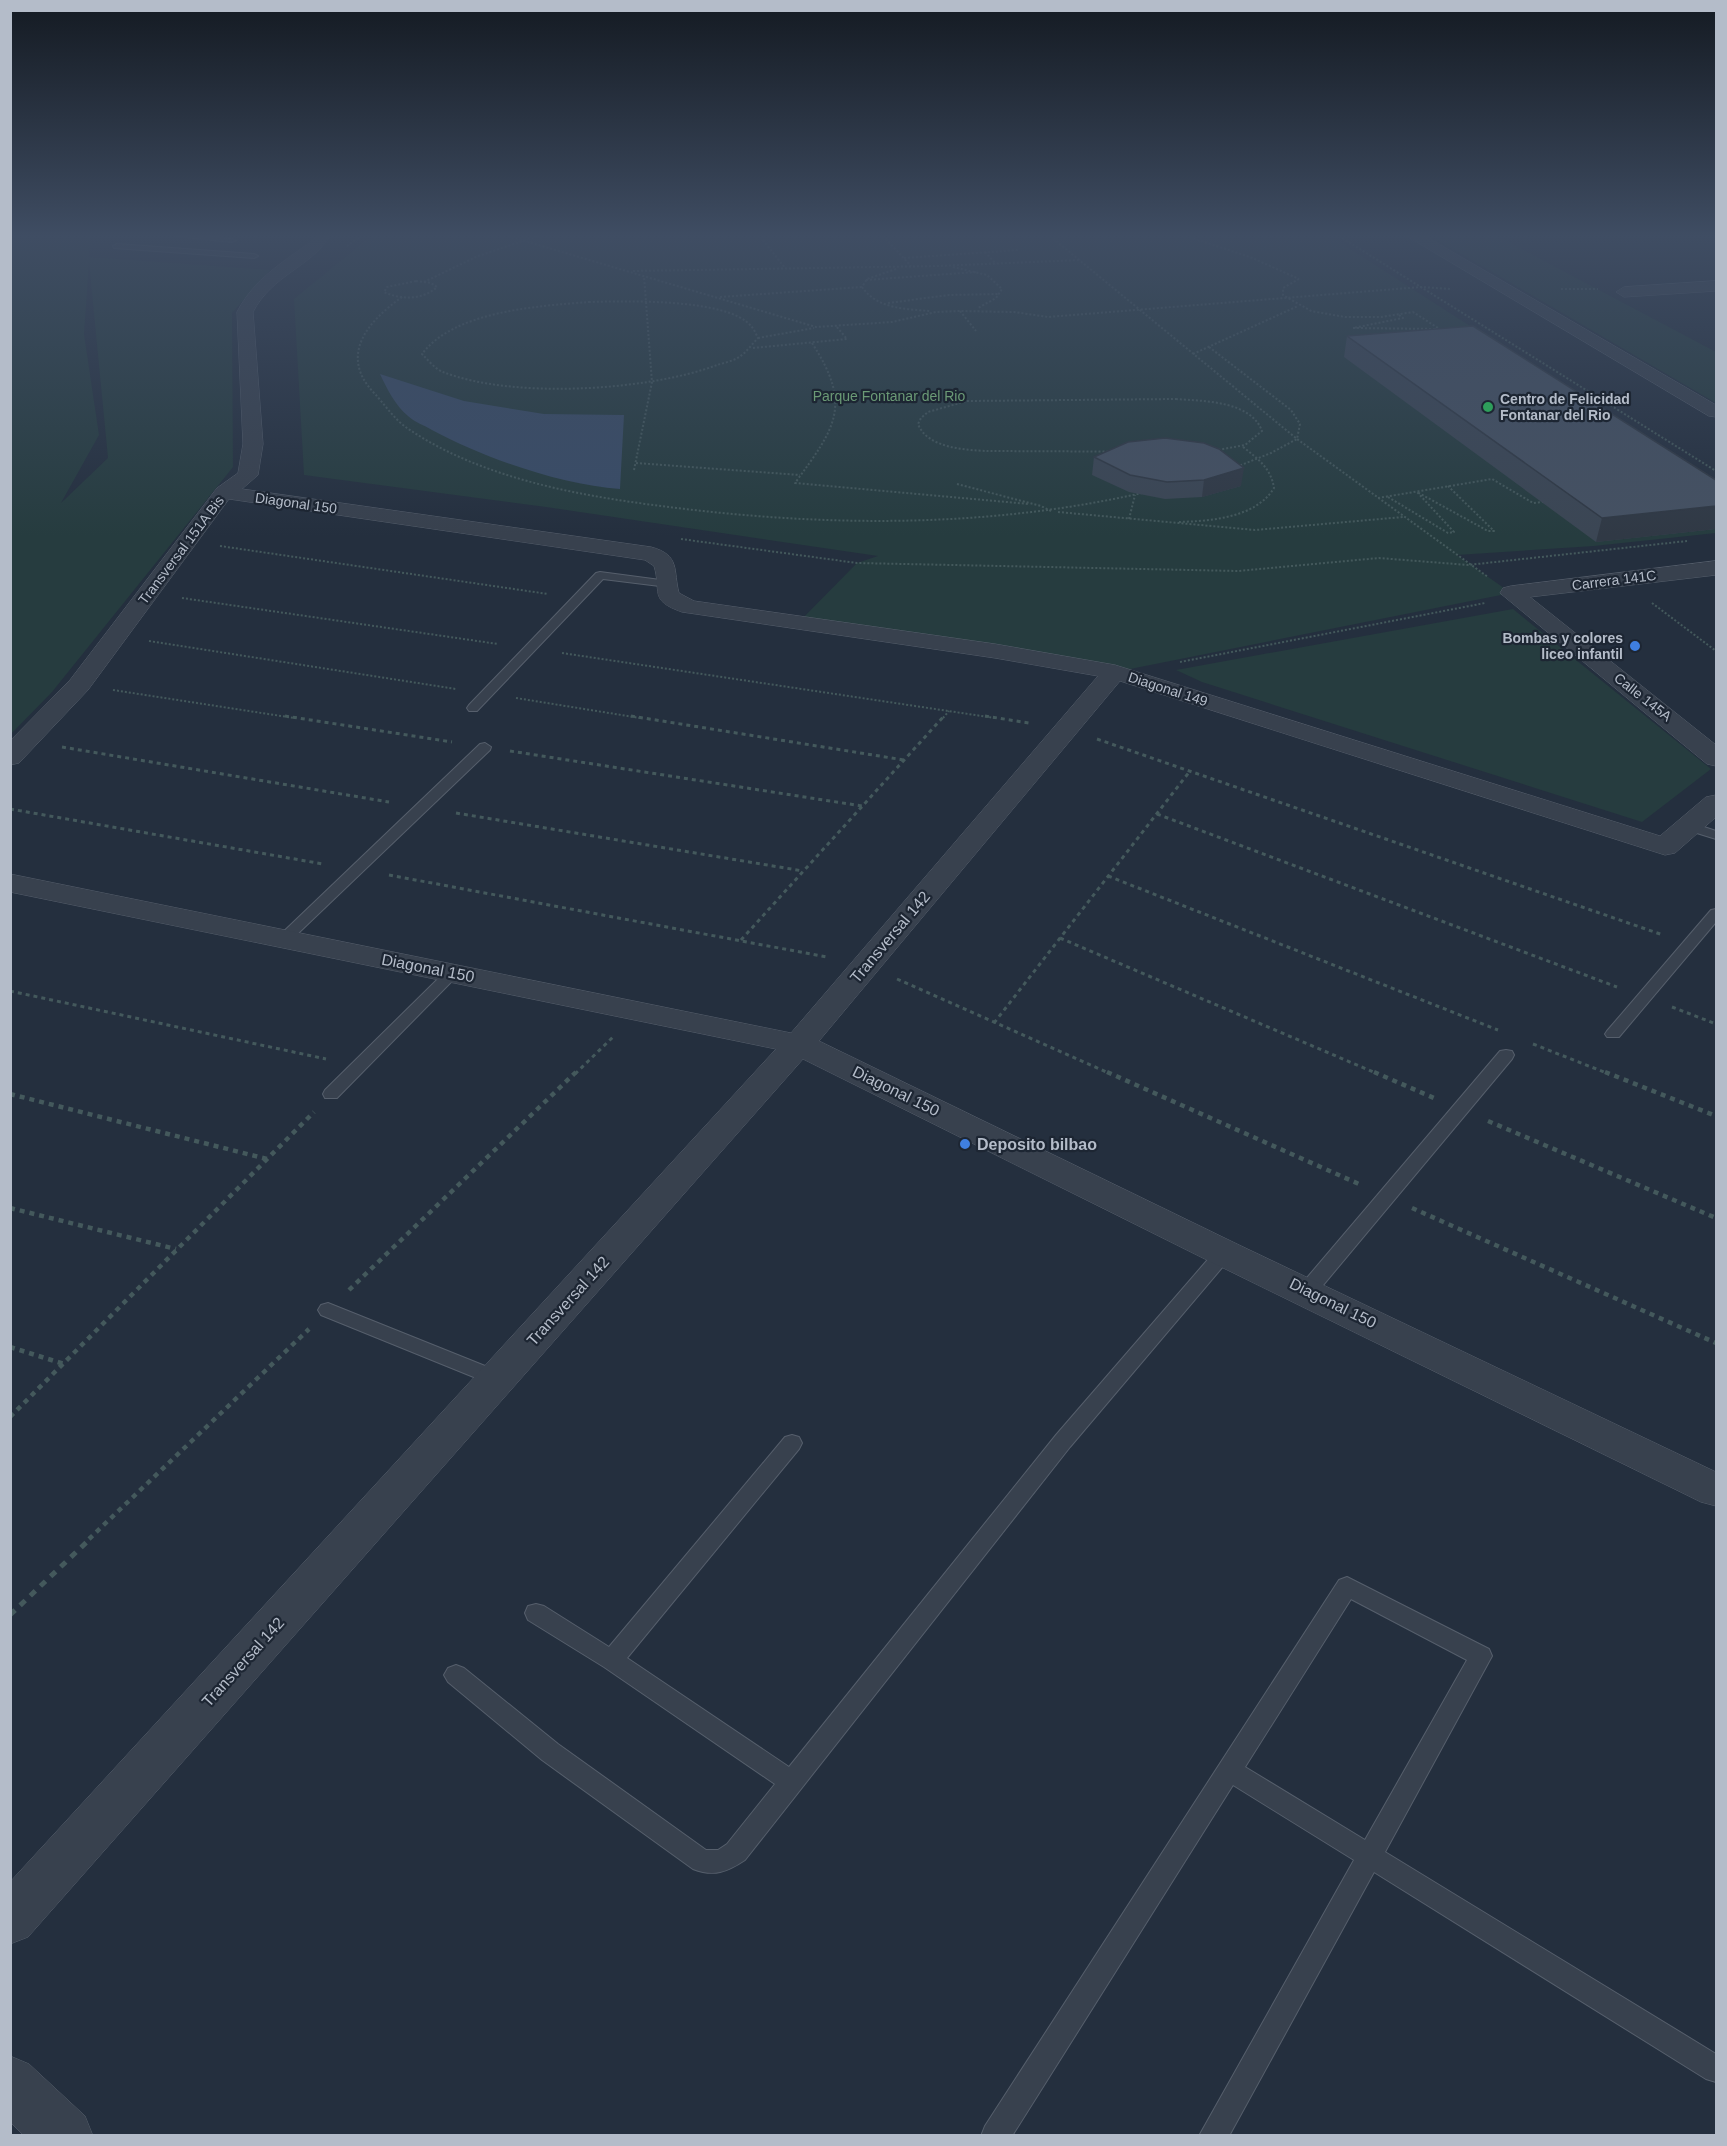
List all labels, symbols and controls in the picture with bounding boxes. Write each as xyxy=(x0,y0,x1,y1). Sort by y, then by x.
park label: Parque Fontanar del Rio xyxy=(813,388,965,404)
place label: Centro de Felicidad Fontanar del Rio xyxy=(1500,391,1630,423)
marker: Centro de Felicidad Fontanar del Rio xyxy=(1481,400,1495,414)
street label: Diagonal 150 xyxy=(254,489,338,517)
street label: Transversal 151A Bis xyxy=(135,493,227,607)
street label: Carrera 141C xyxy=(1571,567,1657,593)
place label: Bombas y colores liceo infantil xyxy=(1502,630,1623,662)
marker: Bombas y colores liceo infantil xyxy=(1628,639,1642,653)
street label: Diagonal 149 xyxy=(1126,669,1210,709)
street label: Calle 145A xyxy=(1611,670,1675,725)
street label: Transversal 142 xyxy=(847,888,933,986)
street label: Diagonal 150 xyxy=(380,951,476,985)
street label: Diagonal 150 xyxy=(850,1063,942,1119)
place label: Deposito bilbao xyxy=(977,1136,1097,1153)
marker: Deposito bilbao xyxy=(958,1137,972,1151)
street label: Transversal 142 xyxy=(524,1253,613,1349)
street label: Diagonal 150 xyxy=(1287,1275,1379,1331)
street label: Transversal 142 xyxy=(199,1614,288,1710)

